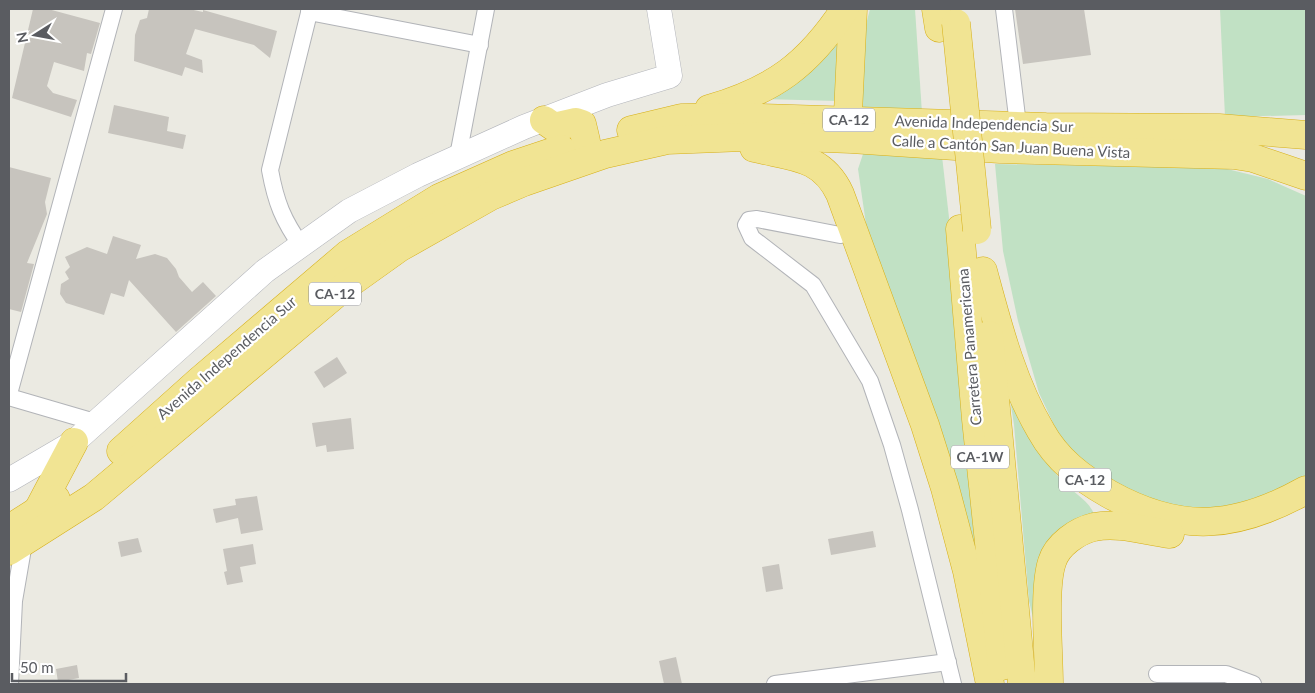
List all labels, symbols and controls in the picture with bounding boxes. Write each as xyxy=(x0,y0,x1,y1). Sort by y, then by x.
north arrow xyxy=(10,10,60,60)
text: N xyxy=(12,31,31,44)
road number: CA-12 xyxy=(823,108,875,132)
street label: Avenida Independencia Sur xyxy=(894,111,1074,135)
street label: Calle a Cantón San Juan Buena Vista xyxy=(891,131,1131,161)
street label: Carretera Panamericana xyxy=(953,268,985,426)
road number: CA-12 xyxy=(309,282,361,306)
street label: Avenida Independencia Sur xyxy=(153,291,300,423)
road number: CA-1W xyxy=(951,446,1009,468)
road number: CA-12 xyxy=(1059,468,1111,492)
scale bar xyxy=(12,650,126,682)
text: 50 m xyxy=(20,658,54,676)

